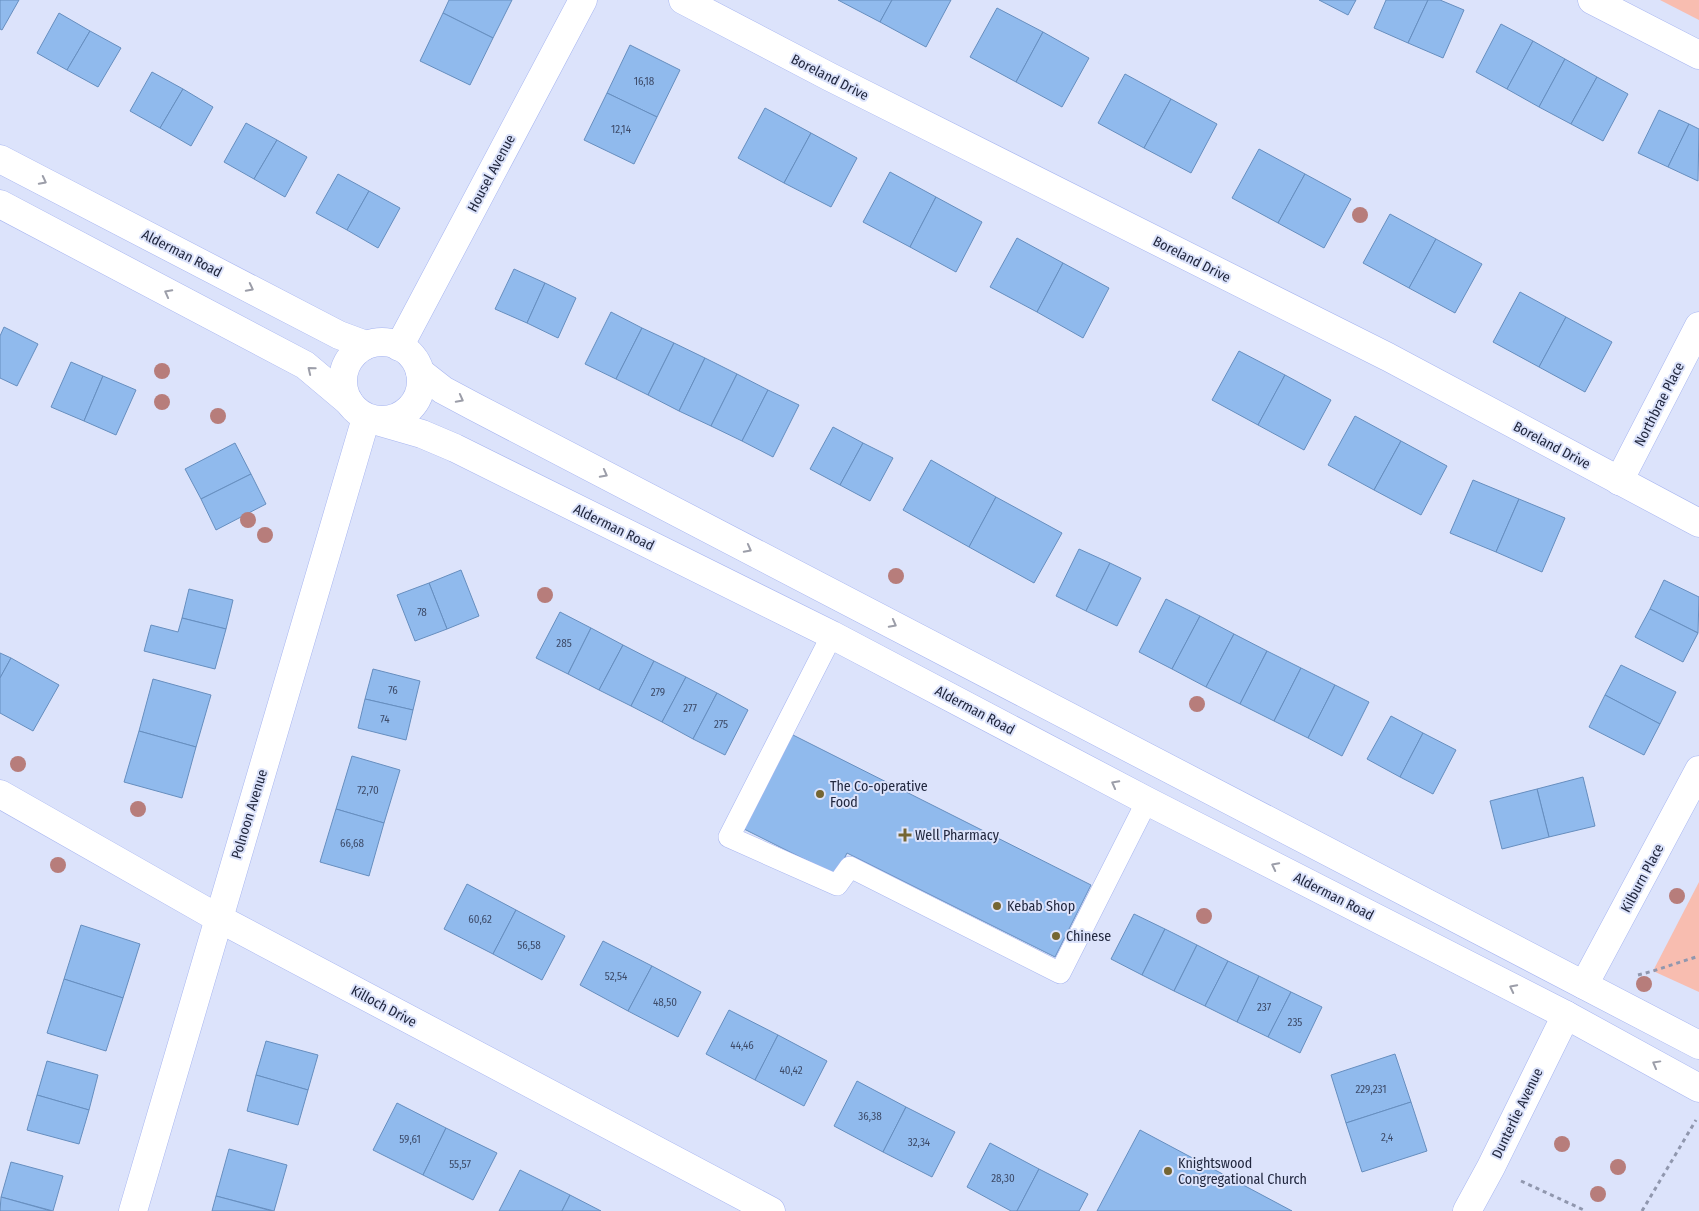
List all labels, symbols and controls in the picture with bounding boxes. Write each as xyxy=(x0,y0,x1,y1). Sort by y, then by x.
street label: Boreland Drive xyxy=(788,51,871,104)
house number: 16,18 xyxy=(634,75,655,88)
house number: 12,14 xyxy=(611,123,632,136)
street label: Housel Avenue xyxy=(464,132,519,215)
one-way arrow xyxy=(38,175,47,185)
street label: Alderman Road xyxy=(139,226,225,281)
street label: Boreland Drive xyxy=(1150,233,1233,286)
one-way arrow xyxy=(244,282,253,292)
one-way arrow xyxy=(165,289,174,299)
street label: Northbrae Place xyxy=(1631,359,1688,449)
one-way arrow xyxy=(308,368,317,376)
one-way arrow xyxy=(455,393,464,403)
street label: Boreland Drive xyxy=(1510,418,1593,473)
one-way arrow xyxy=(599,468,608,478)
street label: Alderman Road xyxy=(571,501,657,554)
one-way arrow xyxy=(743,543,752,553)
house number: 78 xyxy=(417,606,427,619)
one-way arrow xyxy=(887,618,896,628)
house number: 285 xyxy=(556,637,572,650)
street label: Alderman Road xyxy=(932,682,1017,739)
house number: 76 xyxy=(388,684,398,697)
house number: 279 xyxy=(651,686,665,699)
house number: 277 xyxy=(683,702,697,715)
house number: 74 xyxy=(380,713,390,726)
house number: 275 xyxy=(714,718,728,731)
street label: Polnoon Avenue xyxy=(228,767,271,861)
place label: The Co-operative Food xyxy=(830,778,928,811)
one-way arrow xyxy=(1111,780,1120,790)
house number: 72,70 xyxy=(357,784,379,797)
marker: The Co-operative Food xyxy=(814,788,826,800)
place label: Well Pharmacy xyxy=(915,827,1000,844)
marker: Well Pharmacy xyxy=(899,829,911,841)
house number: 66,68 xyxy=(340,837,365,850)
street label: Kilburn Place xyxy=(1617,841,1668,915)
one-way arrow xyxy=(1271,862,1280,872)
street label: Alderman Road xyxy=(1291,869,1377,924)
place label: Kebab Shop xyxy=(1007,898,1075,915)
marker: Kebab Shop xyxy=(991,900,1003,912)
house number: 60,62 xyxy=(468,913,492,926)
place label: Chinese xyxy=(1066,928,1111,945)
marker: Chinese xyxy=(1050,930,1062,942)
house number: 56,58 xyxy=(517,939,541,952)
house number: 52,54 xyxy=(605,970,628,983)
street label: Killoch Drive xyxy=(348,982,420,1031)
one-way arrow xyxy=(1509,984,1518,994)
house number: 48,50 xyxy=(653,996,677,1009)
house number: 237 xyxy=(1257,1001,1272,1014)
house number: 235 xyxy=(1288,1016,1302,1029)
house number: 44,46 xyxy=(730,1039,754,1052)
one-way arrow xyxy=(1653,1060,1662,1070)
house number: 40,42 xyxy=(779,1064,803,1077)
street label: Dunterlie Avenue xyxy=(1488,1065,1547,1161)
house number: 229,231 xyxy=(1355,1083,1387,1096)
house number: 36,38 xyxy=(858,1110,882,1123)
house number: 2,4 xyxy=(1381,1131,1394,1144)
house number: 59,61 xyxy=(399,1133,421,1146)
house number: 32,34 xyxy=(908,1136,931,1149)
place label: Knightswood Congregational Church xyxy=(1178,1155,1307,1188)
house number: 55,57 xyxy=(449,1158,471,1171)
marker: Knightswood Congregational Church xyxy=(1162,1165,1174,1177)
house number: 28,30 xyxy=(991,1172,1015,1185)

